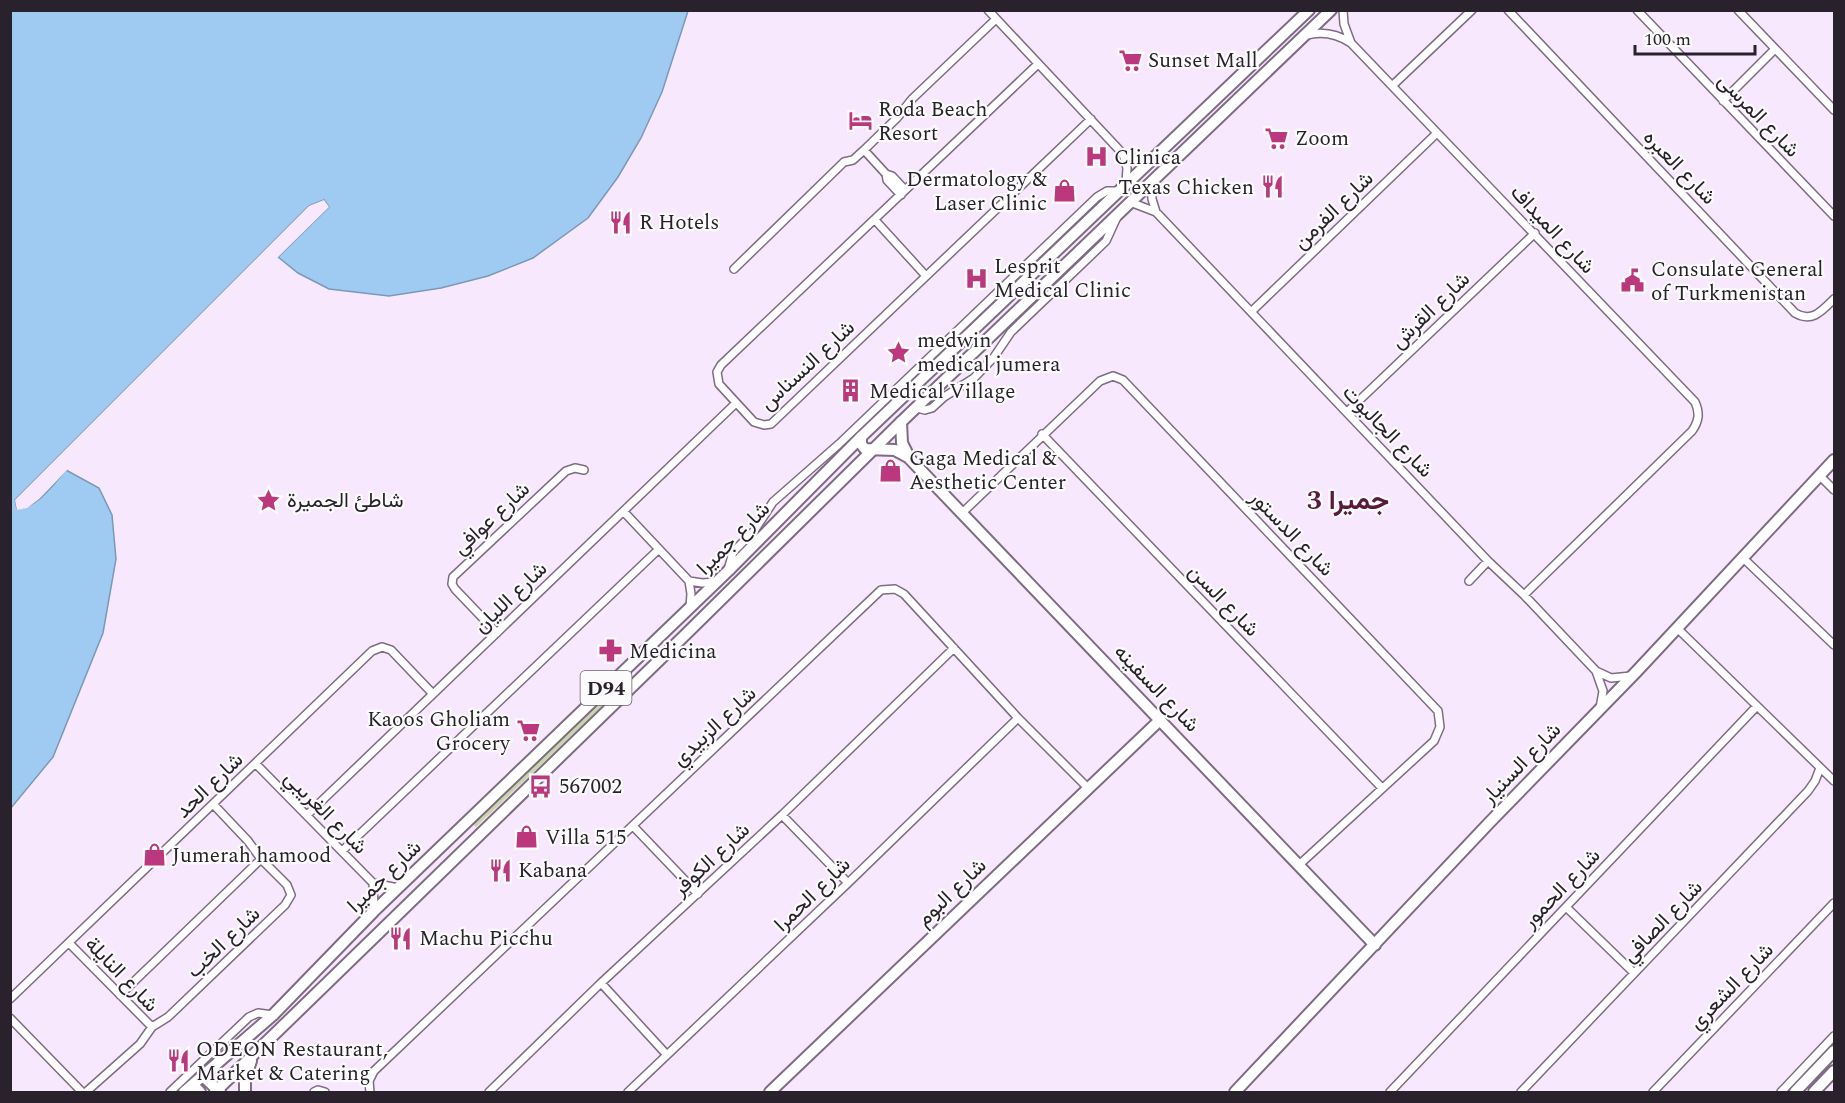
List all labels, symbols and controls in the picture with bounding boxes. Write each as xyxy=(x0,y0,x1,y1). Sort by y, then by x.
scale bar xyxy=(1635,18,1755,56)
text: 100 m xyxy=(1644,26,1691,53)
place label: Sunset Mall xyxy=(1148,45,1258,77)
supermarket icon: Sunset Mall xyxy=(1117,47,1143,73)
street label: شارع المرسى xyxy=(1710,66,1807,165)
place label: Roda Beach Resort xyxy=(878,94,987,150)
hotel icon: Roda Beach Resort xyxy=(847,108,873,134)
place label: Zoom xyxy=(1295,123,1349,155)
street label: شارع العبره xyxy=(1635,123,1723,213)
supermarket icon: Zoom xyxy=(1264,125,1290,151)
place label: Clinica xyxy=(1114,142,1182,174)
hospital icon: Clinica xyxy=(1083,144,1109,170)
place label: Dermatology & Laser Clinic xyxy=(906,164,1047,220)
street label: شارع الفرمن xyxy=(1286,164,1381,258)
place label: Texas Chicken xyxy=(1118,172,1254,204)
restaurant icon: Texas Chicken xyxy=(1259,174,1285,200)
shop icon: Dermatology & Laser Clinic xyxy=(1052,178,1078,204)
street label: شارع الميداف xyxy=(1502,178,1602,282)
place label: R Hotels xyxy=(639,207,719,239)
restaurant icon: R Hotels xyxy=(608,209,634,235)
place label: Lesprit Medical Clinic xyxy=(994,251,1131,307)
place label: Consulate General of Turkmenistan xyxy=(1651,254,1824,310)
street label: شارع القرش xyxy=(1384,264,1478,357)
hospital icon: Lesprit Medical Clinic xyxy=(963,265,989,291)
public building icon: Consulate General of Turkmenistan xyxy=(1620,268,1646,294)
street label: شارع النسناس xyxy=(753,313,863,419)
place label: medwin medical jumera xyxy=(917,325,1061,381)
place icon: medwin medical jumera xyxy=(886,339,912,365)
place label: Medical Village xyxy=(869,376,1015,408)
building icon: Medical Village xyxy=(838,378,864,404)
street label: شارع الجالبوت xyxy=(1334,378,1440,486)
place label: Gaga Medical & Aesthetic Center xyxy=(909,443,1066,499)
shop icon: Gaga Medical & Aesthetic Center xyxy=(878,457,904,483)
street label: شارع عوافي xyxy=(446,474,538,563)
district label: جميرا 3 xyxy=(1307,480,1389,522)
street label: شارع الدستور xyxy=(1241,482,1341,584)
place label: شاطئ الجميرة xyxy=(287,485,403,517)
place icon: شاطئ الجميرة xyxy=(256,487,282,513)
street label: شارع جميرا xyxy=(689,494,778,583)
street label: شارع الليان xyxy=(466,554,555,641)
street label: شارع السن xyxy=(1180,557,1266,645)
place label: Medicina xyxy=(629,636,717,668)
street label: شارع السفينه xyxy=(1106,637,1207,740)
pharmacy icon: Medicina xyxy=(598,638,624,664)
road number: D94 xyxy=(580,671,632,705)
street label: شارع الزبيدي xyxy=(665,679,764,775)
place label: Kaoos Gholiam Grocery xyxy=(367,704,511,760)
street label: شارع السنيار xyxy=(1474,715,1569,813)
supermarket icon: Kaoos Gholiam Grocery xyxy=(515,718,541,744)
street label: شارع الحد xyxy=(168,745,251,826)
street label: شارع الغريبي xyxy=(276,763,375,862)
place label: 567002 xyxy=(559,771,622,803)
bus stop icon: 567002 xyxy=(528,773,554,799)
street label: شارع الكوفر xyxy=(665,815,758,905)
place label: Villa 515 xyxy=(545,822,626,854)
shop icon: Villa 515 xyxy=(514,824,540,850)
street label: شارع جميرا xyxy=(340,833,429,921)
place label: Jumerah hamood xyxy=(172,840,331,872)
street label: شارع الحمور xyxy=(1514,841,1608,937)
shop icon: Jumerah hamood xyxy=(141,842,167,868)
street label: شارع الحمرا xyxy=(767,850,858,940)
street label: شارع البوم xyxy=(909,851,994,935)
place label: Kabana xyxy=(518,855,588,887)
restaurant icon: Kabana xyxy=(487,857,513,883)
street label: شارع الصافي xyxy=(1615,873,1711,971)
street label: شارع الخب xyxy=(179,899,268,986)
place label: Machu Picchu xyxy=(419,923,553,955)
restaurant icon: Machu Picchu xyxy=(388,925,414,951)
street label: شارع النايلة xyxy=(77,929,166,1020)
street label: شارع الشعري xyxy=(1682,936,1782,1038)
place label: ODEON Restaurant, Market & Catering xyxy=(196,1034,388,1090)
restaurant icon: ODEON Restaurant, Market & Catering xyxy=(165,1048,191,1074)

